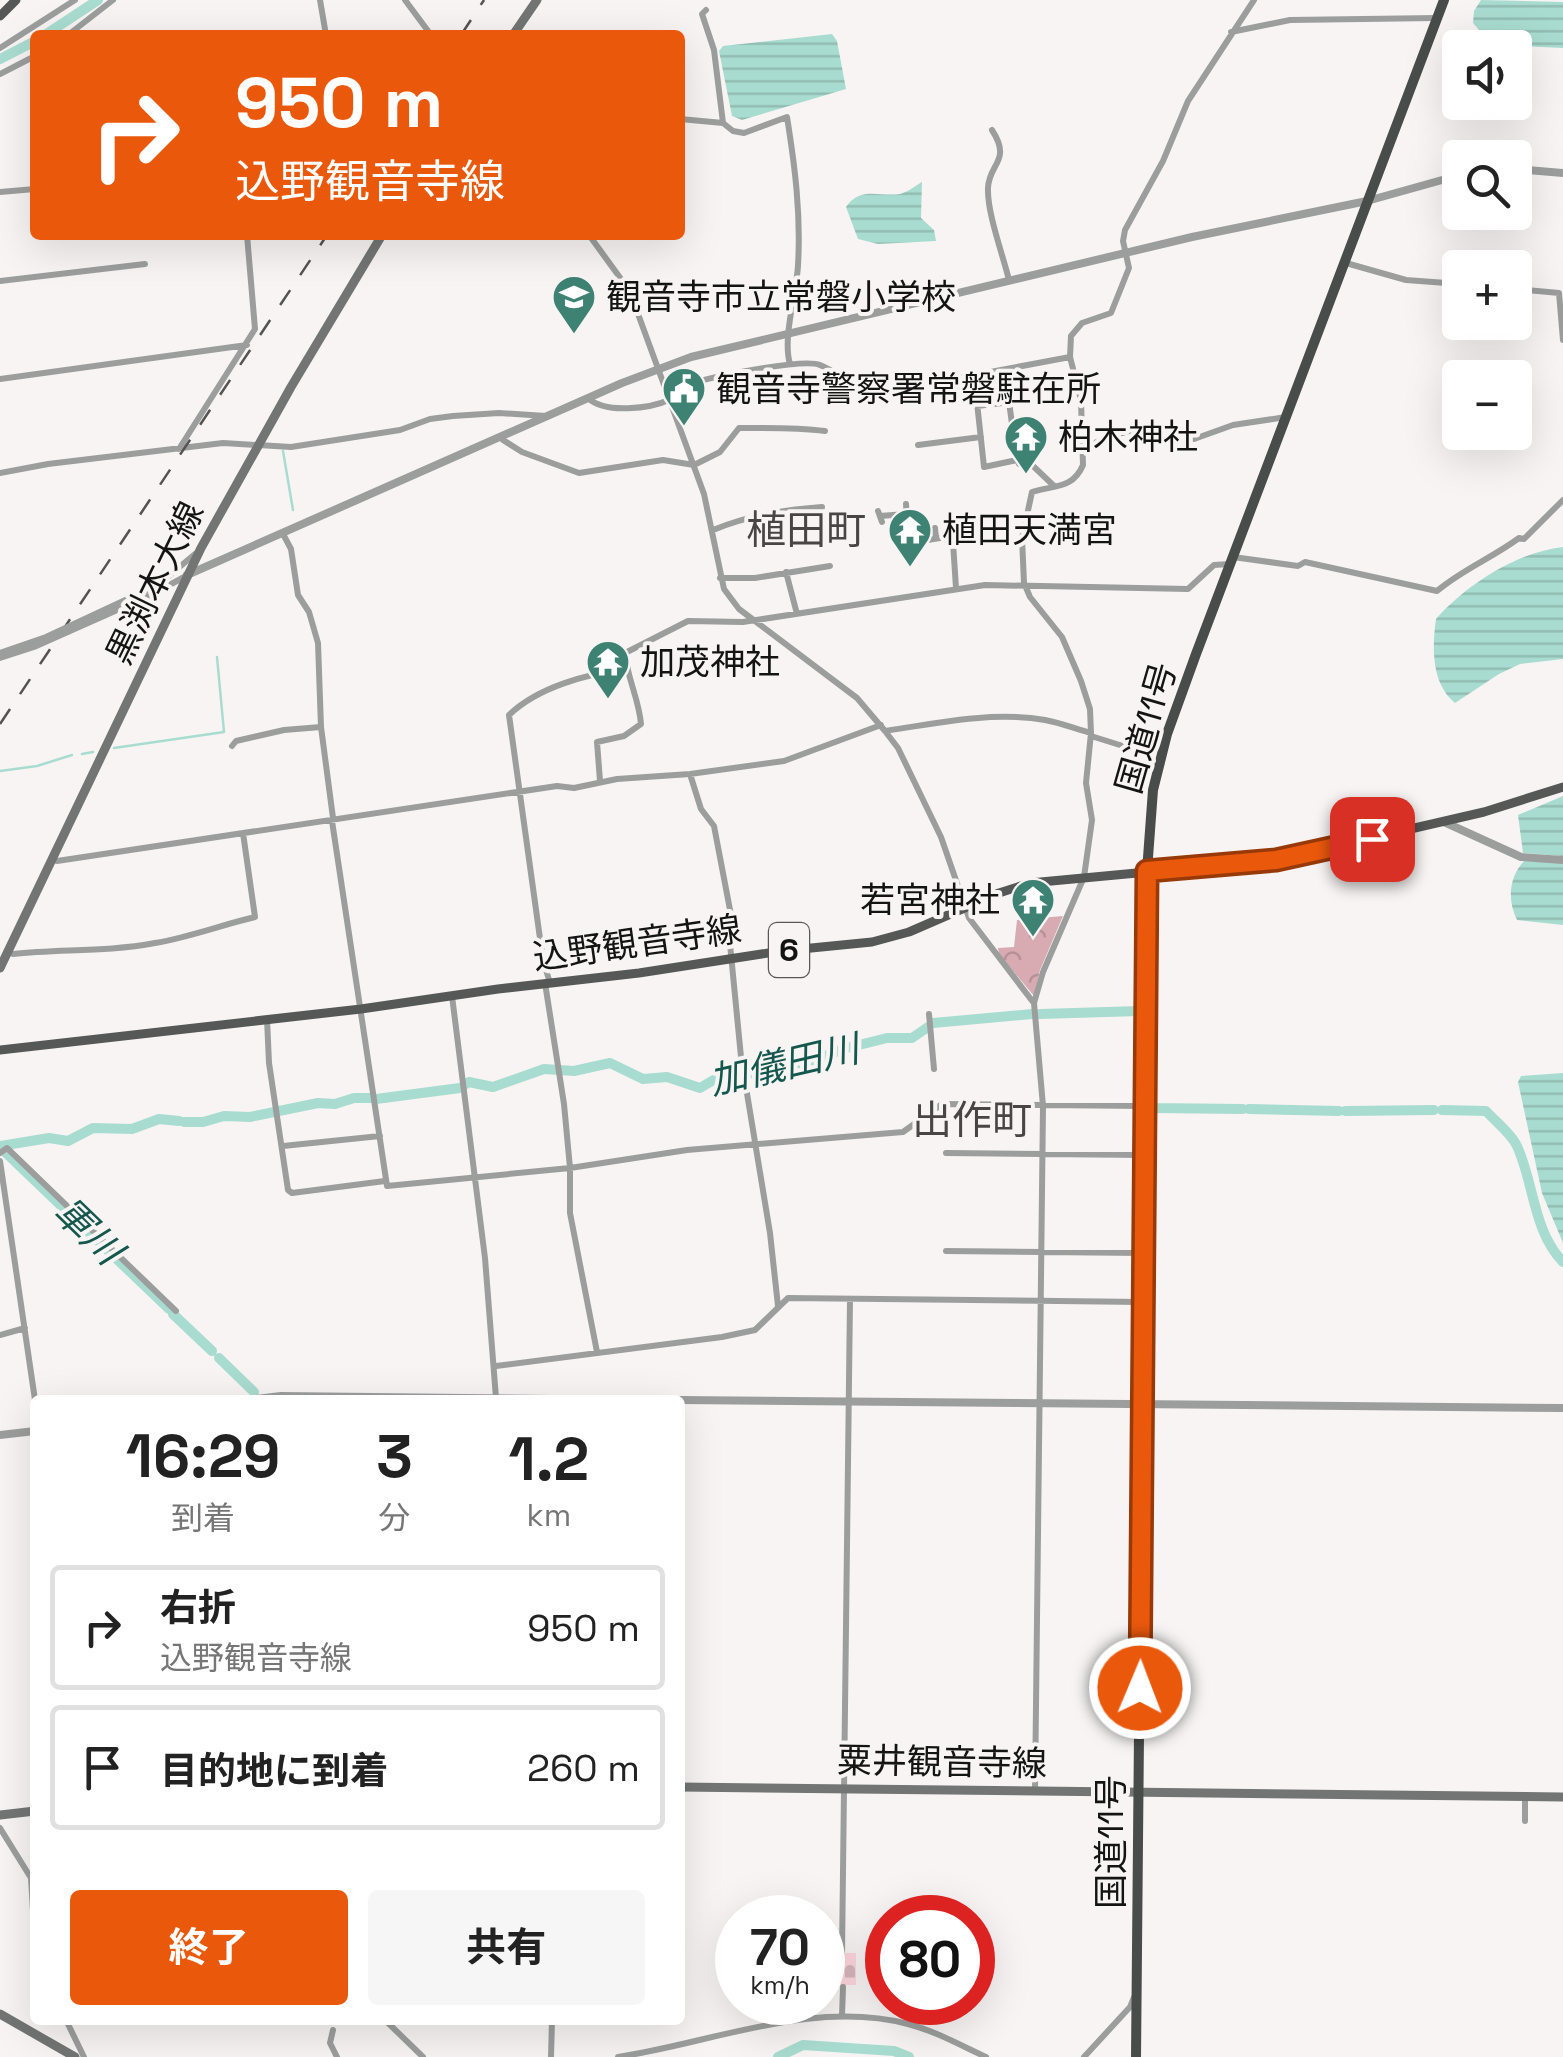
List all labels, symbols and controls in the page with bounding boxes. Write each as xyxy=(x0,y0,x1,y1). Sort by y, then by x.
map controls xyxy=(1442,30,1532,450)
button: sound xyxy=(1442,30,1532,120)
text: 950 m xyxy=(235,58,443,147)
icon: right xyxy=(70,70,200,200)
button: search xyxy=(1442,140,1532,230)
text: 込野観音寺線 xyxy=(235,153,505,210)
button: + xyxy=(1442,250,1532,340)
school or university icon: 観音寺市立常磐小学校 xyxy=(551,274,597,335)
place label: 観音寺市立常磐小学校 xyxy=(606,275,956,319)
button: − xyxy=(1442,360,1532,450)
public building icon: 観音寺警察署常磐駐在所 xyxy=(661,366,707,427)
place label: 観音寺警察署常磐駐在所 xyxy=(716,367,1101,411)
temple icon: 柏木神社 xyxy=(1003,414,1049,475)
place label: 柏木神社 xyxy=(1058,415,1198,459)
street label: 黒渕本大線 xyxy=(97,495,213,671)
district label: 植田町 xyxy=(746,505,866,556)
temple icon: 植田天満宮 xyxy=(887,507,933,568)
place label: 植田天満宮 xyxy=(942,508,1117,552)
temple icon: 加茂神社 xyxy=(585,639,631,700)
place label: 加茂神社 xyxy=(640,640,780,684)
street label: 国道11号 xyxy=(1106,657,1186,799)
pin xyxy=(1330,797,1415,882)
icon: arrive xyxy=(1345,812,1400,867)
temple icon: 若宮神社 xyxy=(1010,877,1056,938)
place label: 若宮神社 xyxy=(860,878,1000,922)
street label: 込野観音寺線 xyxy=(530,907,744,979)
road number: 6 xyxy=(769,923,809,977)
water label: 加儀田川 xyxy=(705,1024,867,1105)
district label: 出作町 xyxy=(912,1095,1032,1146)
water label: 軍川 xyxy=(44,1187,135,1277)
text: 16:29 xyxy=(126,1418,280,1495)
text: 3 xyxy=(376,1418,413,1495)
text: 1.2 xyxy=(509,1421,589,1498)
text: km xyxy=(526,1495,571,1535)
text: 到着 xyxy=(171,1498,235,1538)
text: 分 xyxy=(378,1498,410,1538)
text: 右折 xyxy=(160,1584,236,1632)
icon: right xyxy=(75,1600,130,1655)
text: 950 m xyxy=(527,1604,640,1652)
position arrow xyxy=(1088,1636,1192,1740)
text: 込野観音寺線 xyxy=(160,1638,352,1678)
street label: 粟井観音寺線 xyxy=(837,1738,1047,1786)
icon: arrive xyxy=(75,1740,130,1795)
text: 260 m xyxy=(527,1744,640,1792)
text: 目的地に到着 xyxy=(160,1747,388,1795)
street label: 国道11号 xyxy=(1089,1775,1133,1909)
button: 終了 xyxy=(70,1890,348,2005)
button: 共有 xyxy=(368,1890,645,2005)
speed limit sign: 80 xyxy=(865,1895,995,2025)
text: 70 xyxy=(750,1916,810,1980)
text: km/h xyxy=(750,1969,810,2001)

